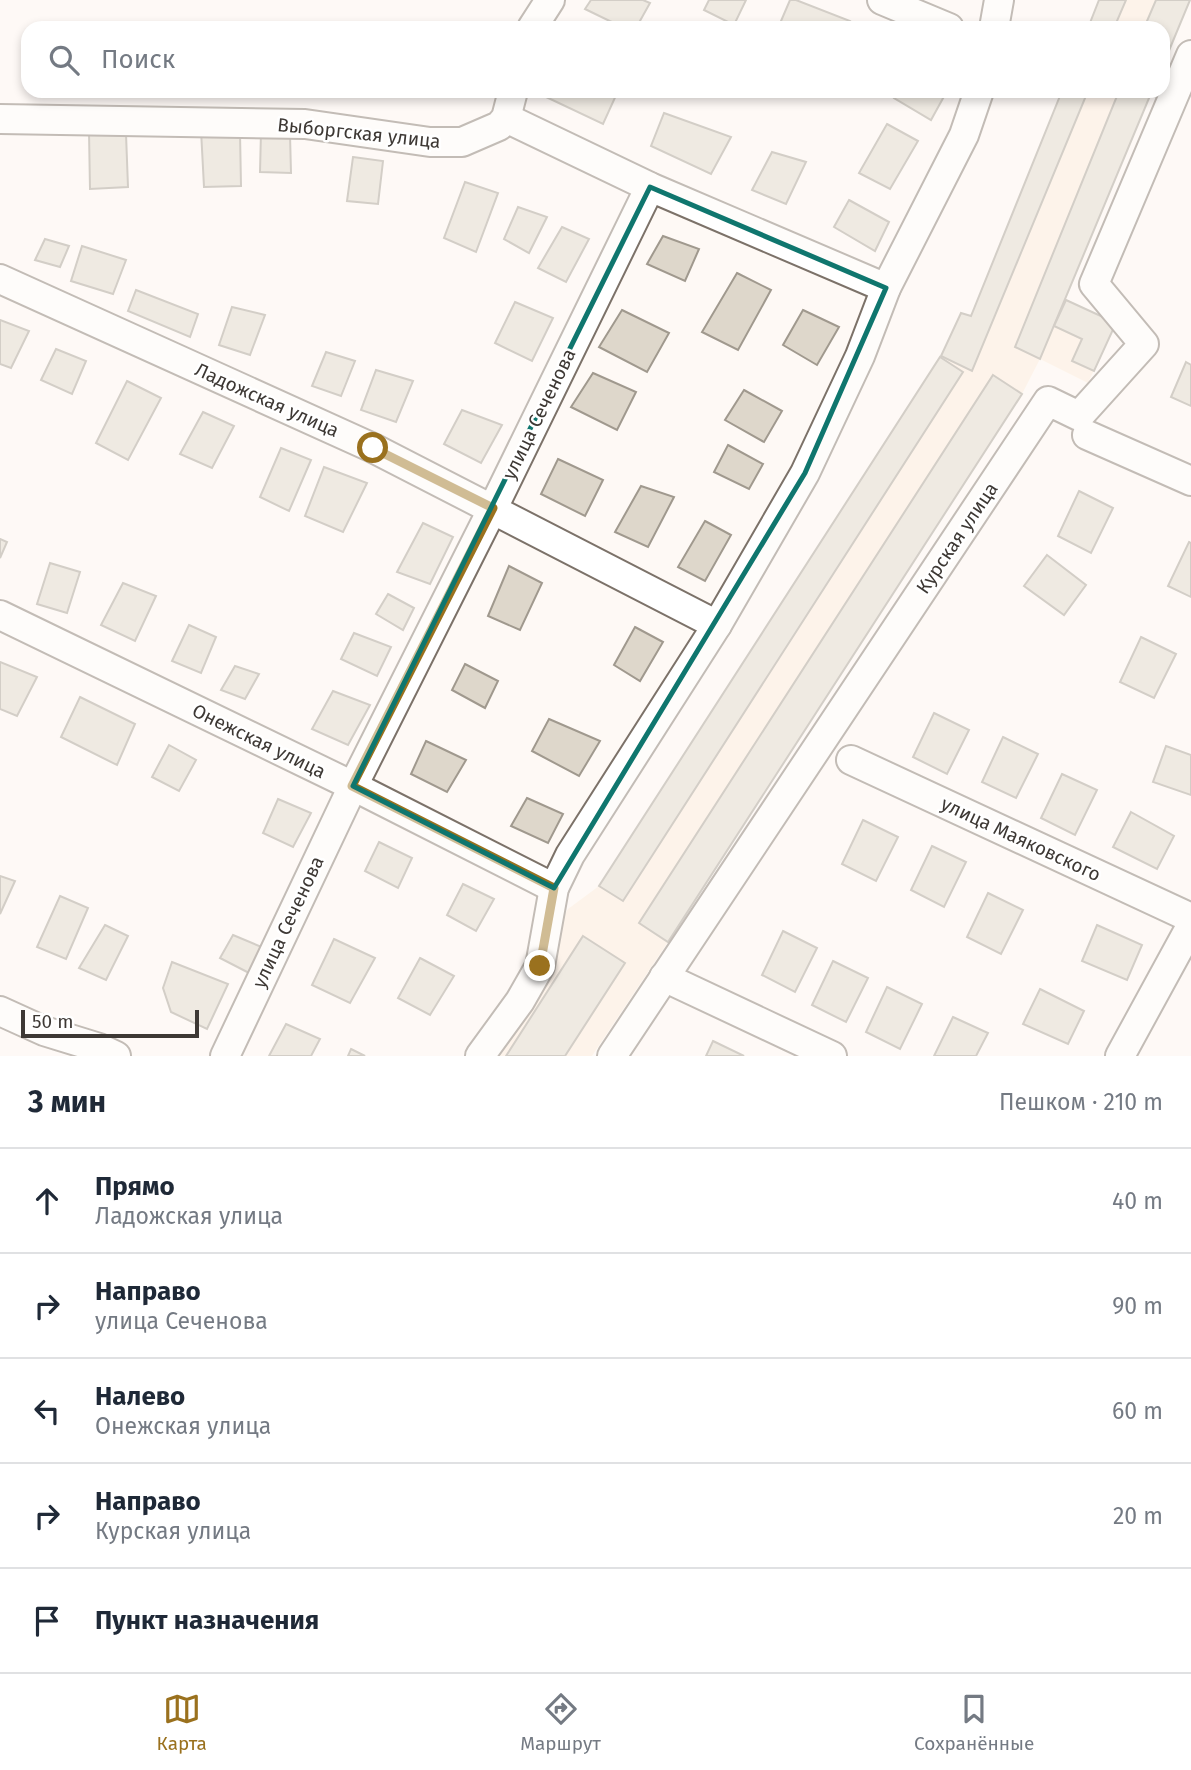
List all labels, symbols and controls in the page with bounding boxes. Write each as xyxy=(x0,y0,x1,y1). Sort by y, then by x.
search box xyxy=(21,21,1170,98)
icon: search xyxy=(45,41,83,79)
text: Поиск xyxy=(101,44,175,75)
street label: Выборгская улица xyxy=(276,113,442,153)
street label: улица Сеченова xyxy=(497,345,581,483)
street label: Ладожская улица xyxy=(191,358,343,442)
route start xyxy=(357,432,388,463)
street label: Курская улица xyxy=(911,478,1003,598)
street label: Онежская улица xyxy=(189,699,329,783)
street label: улица Маяковского xyxy=(937,792,1105,886)
street label: улица Сеченова xyxy=(247,852,329,992)
route end xyxy=(524,950,555,981)
scale bar xyxy=(21,1007,200,1039)
text: 50 m xyxy=(32,1010,73,1033)
text: 3 мин xyxy=(28,1084,106,1120)
text: Пешком · 210 m xyxy=(999,1088,1163,1116)
text: Прямо xyxy=(95,1171,175,1202)
icon: ahead xyxy=(28,1182,66,1220)
text: 40 m xyxy=(1112,1187,1163,1215)
text: Ладожская улица xyxy=(95,1202,283,1230)
text: Направо xyxy=(95,1276,201,1307)
icon: right xyxy=(28,1287,66,1325)
text: 90 m xyxy=(1112,1292,1163,1320)
text: улица Сеченова xyxy=(95,1307,268,1335)
text: Налево xyxy=(95,1381,185,1412)
icon: left xyxy=(28,1392,66,1430)
text: 60 m xyxy=(1112,1397,1163,1425)
text: Онежская улица xyxy=(95,1412,271,1440)
text: Направо xyxy=(95,1486,201,1517)
icon: right xyxy=(28,1497,66,1535)
text: 20 m xyxy=(1113,1502,1163,1530)
text: Курская улица xyxy=(95,1517,251,1545)
icon: arrive xyxy=(28,1602,66,1640)
text: Пункт назначения xyxy=(95,1605,319,1636)
tab: Карта xyxy=(157,1690,207,1755)
tab: Маршрут xyxy=(520,1690,601,1755)
tab: Сохранённые xyxy=(914,1690,1034,1755)

